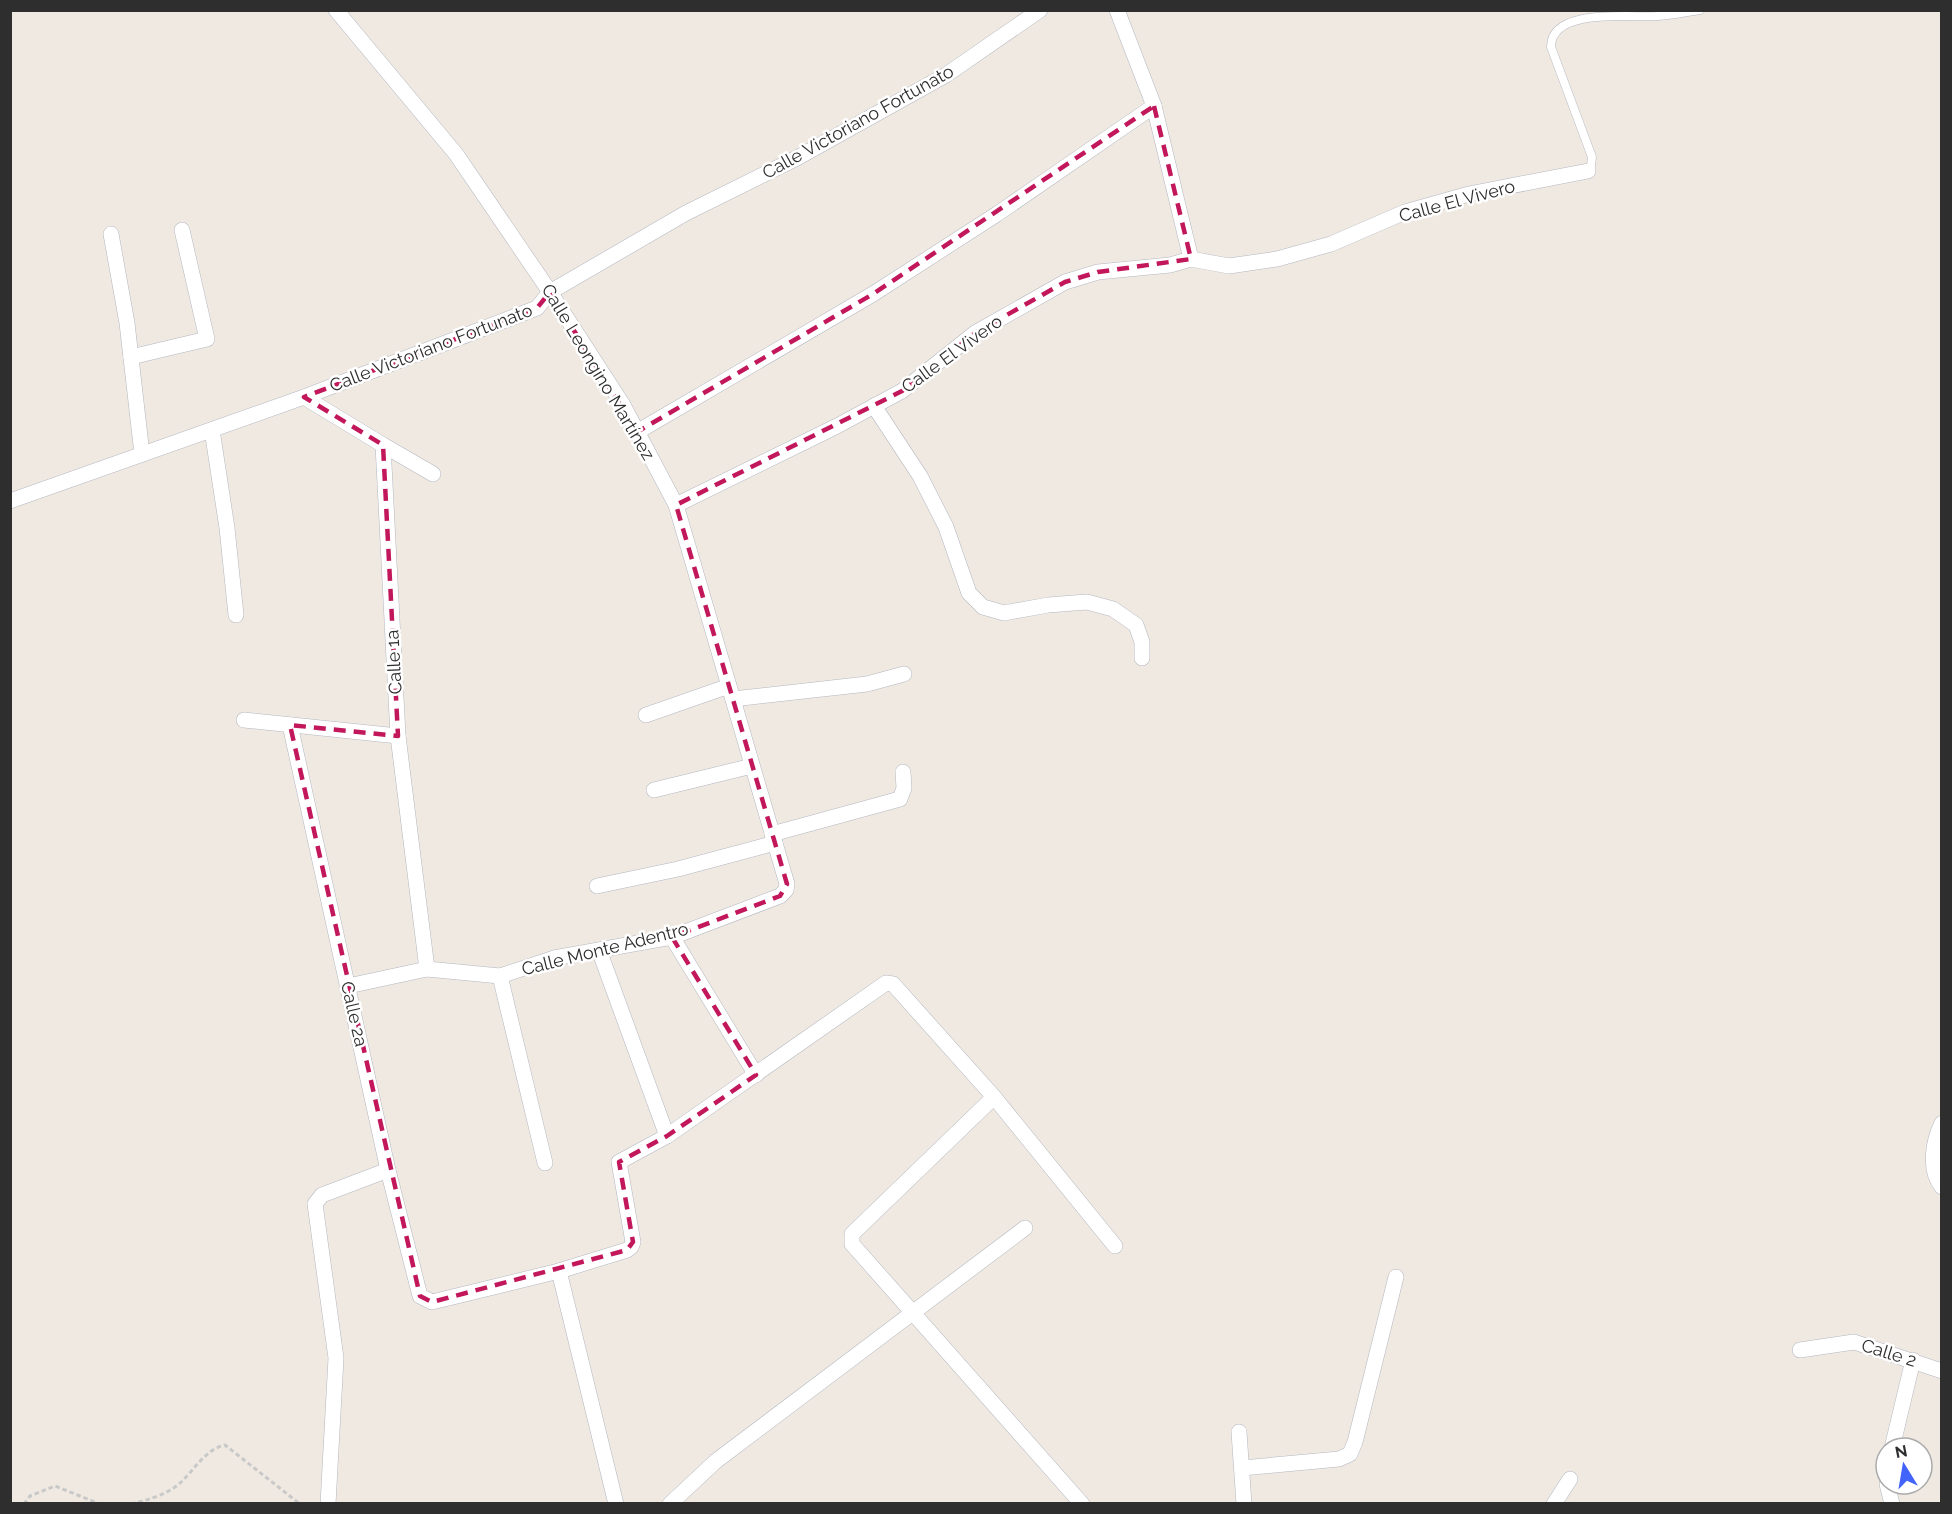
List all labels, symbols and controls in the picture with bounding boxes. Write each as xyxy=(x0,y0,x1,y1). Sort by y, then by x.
street label: Calle Victoriano Fortunato xyxy=(758,60,957,183)
street label: Calle El Vivero xyxy=(1397,175,1517,226)
street label: Calle Leongino Martínez xyxy=(538,280,659,464)
street label: Calle Victoriano Fortunato xyxy=(326,299,535,396)
street label: Calle El Vivero xyxy=(897,310,1006,397)
street label: Calle 1a xyxy=(381,629,406,695)
street label: Calle Monte Adentro xyxy=(519,918,691,979)
street label: Calle 2a xyxy=(337,979,372,1049)
street label: Calle 2 xyxy=(1859,1334,1919,1371)
north arrow xyxy=(1874,1436,1934,1496)
text: N xyxy=(1893,1441,1909,1462)

